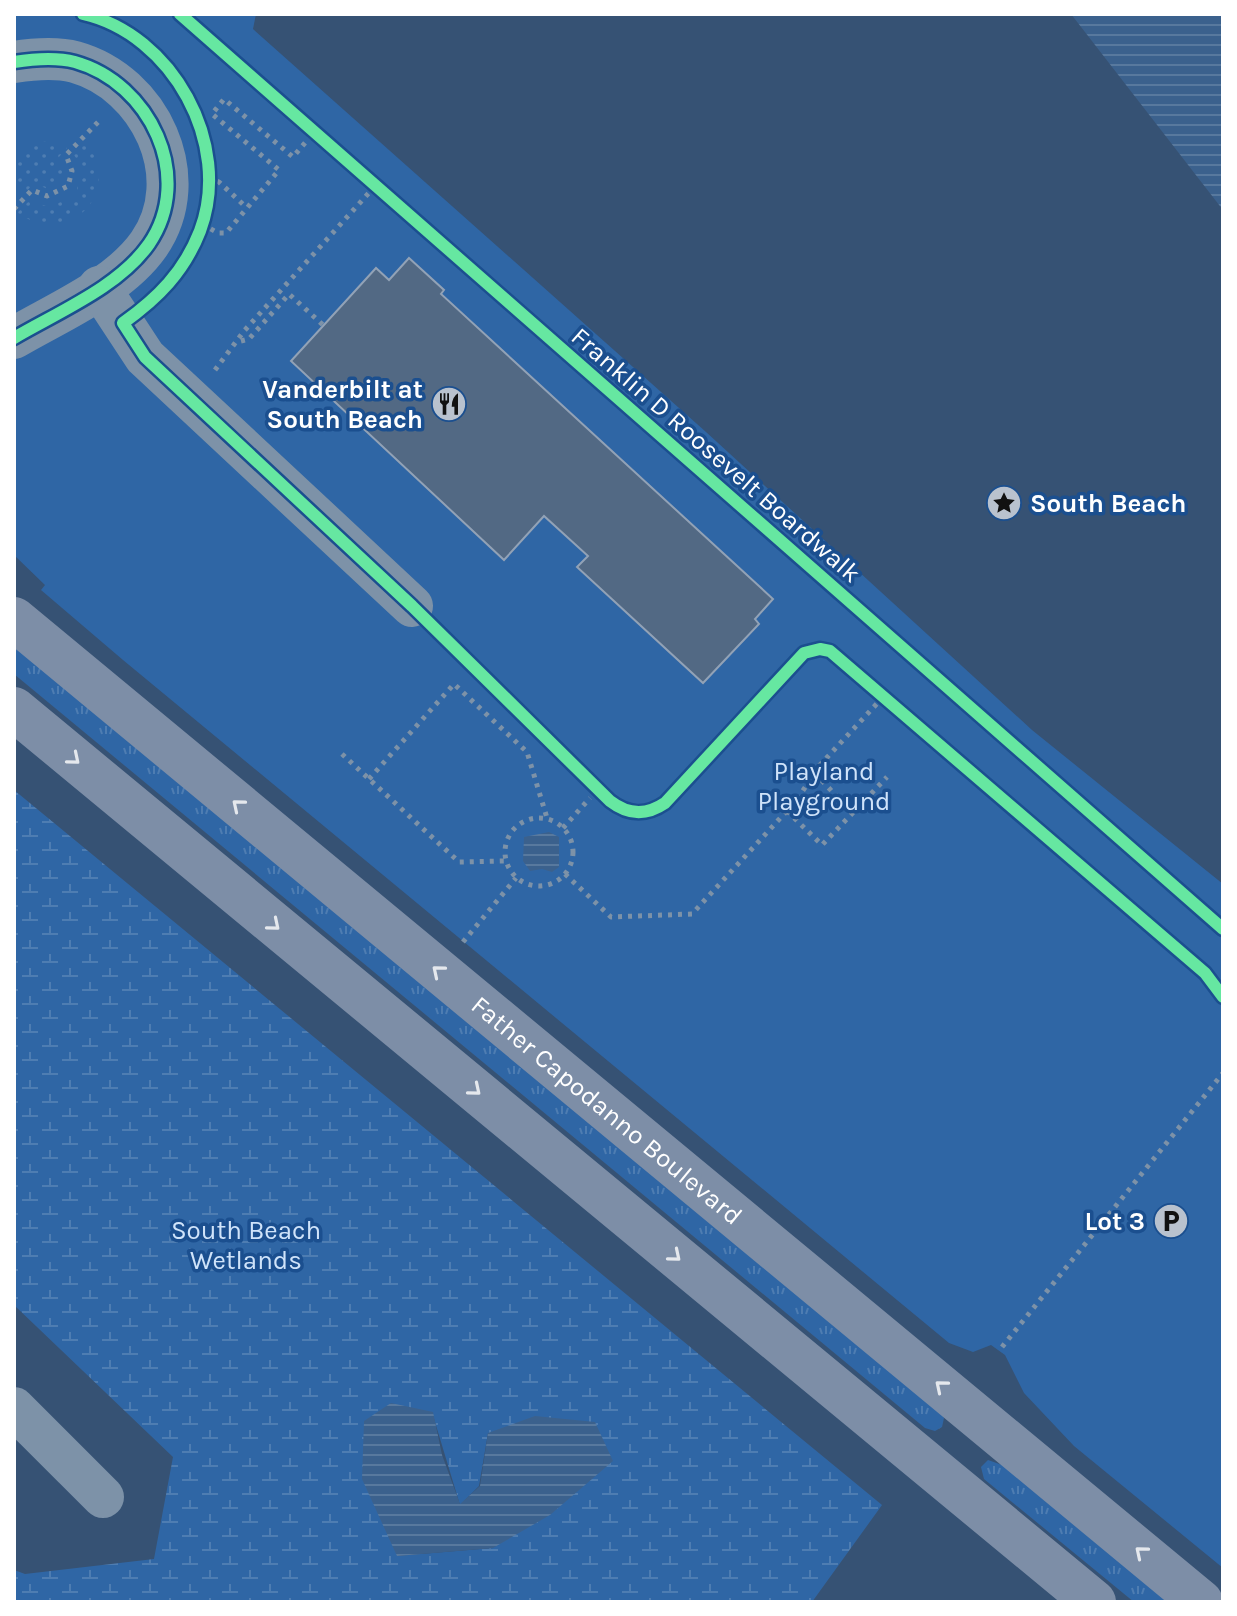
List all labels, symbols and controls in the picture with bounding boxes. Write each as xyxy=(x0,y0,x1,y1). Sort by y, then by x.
street label: Franklin D Roosevelt Boardwalk xyxy=(565,321,867,589)
place label: Vanderbilt at South Beach xyxy=(262,374,423,435)
restaurant icon: Vanderbilt at South Beach xyxy=(430,385,468,423)
place icon: South Beach xyxy=(985,484,1023,522)
place label: South Beach xyxy=(1030,488,1186,519)
one-way arrow xyxy=(65,749,79,764)
park label: Playland Playground xyxy=(757,756,891,817)
one-way arrow xyxy=(232,800,247,815)
one-way arrow xyxy=(265,915,280,930)
one-way arrow xyxy=(433,966,447,981)
street label: Father Capodanno Boulevard xyxy=(465,989,749,1231)
one-way arrow xyxy=(465,1080,480,1095)
parking icon: Lot 3 xyxy=(1152,1202,1190,1240)
place label: Lot 3 xyxy=(1084,1206,1145,1237)
park label: South Beach Wetlands xyxy=(171,1215,321,1276)
one-way arrow xyxy=(666,1246,680,1261)
one-way arrow xyxy=(935,1381,950,1396)
one-way arrow xyxy=(1136,1547,1150,1562)

